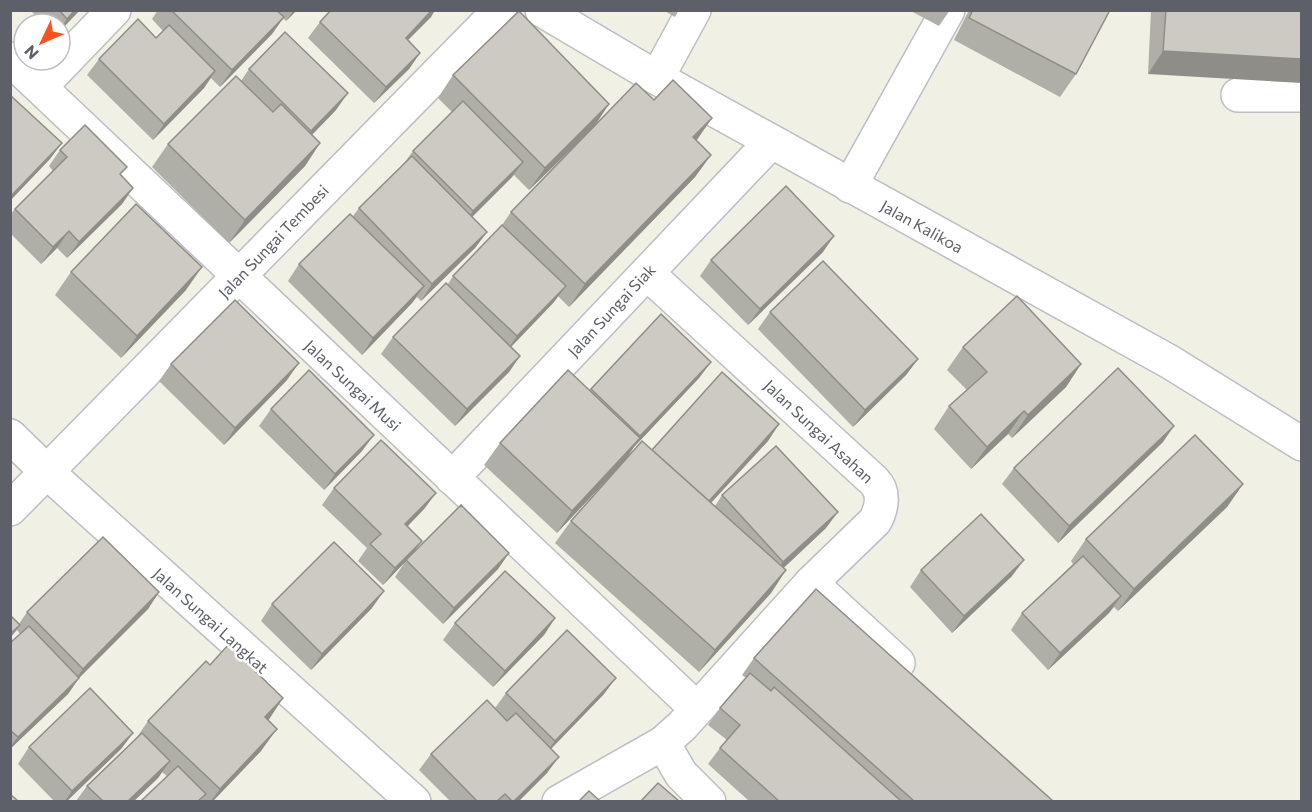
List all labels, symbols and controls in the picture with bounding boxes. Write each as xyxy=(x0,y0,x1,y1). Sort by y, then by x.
north arrow xyxy=(12,12,72,72)
text: N xyxy=(20,42,42,64)
street label: Jalan Sungai Tembesi xyxy=(214,180,332,302)
street label: Jalan Kalikoa xyxy=(878,196,966,256)
street label: Jalan Sungai Siak xyxy=(563,259,659,360)
street label: Jalan Sungai Musi xyxy=(301,335,405,435)
street label: Jalan Sungai Asahan xyxy=(760,375,878,487)
street label: Jalan Sungai Langkat xyxy=(150,563,273,677)

